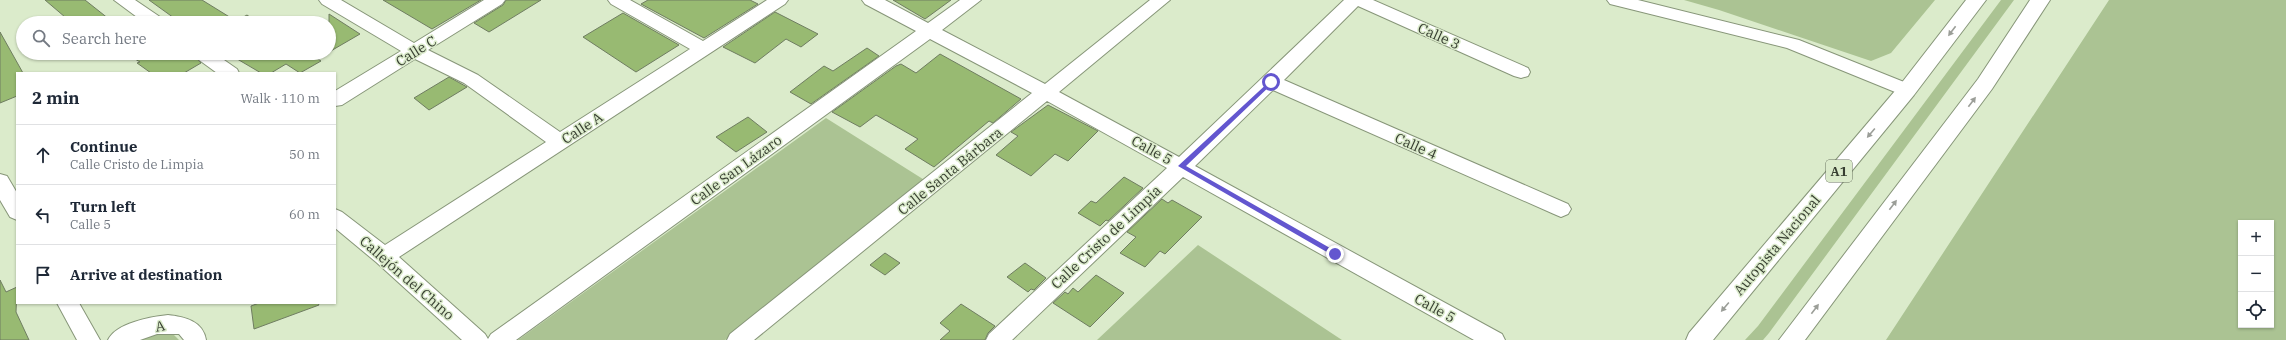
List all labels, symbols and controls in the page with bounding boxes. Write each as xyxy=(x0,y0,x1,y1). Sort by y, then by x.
search box xyxy=(16,16,336,60)
street label: Calle 3 xyxy=(1415,19,1463,53)
one-way arrow xyxy=(1949,26,1957,36)
icon: search xyxy=(30,27,52,49)
text: Search here xyxy=(62,29,147,48)
street label: Calle C xyxy=(392,31,440,71)
route start xyxy=(1262,73,1280,91)
text: 2 min xyxy=(32,87,80,109)
text: Walk · 110 m xyxy=(241,90,320,107)
one-way arrow xyxy=(1968,96,1976,107)
street label: Calle A xyxy=(558,108,606,148)
street label: Calle Santa Bárbara xyxy=(894,123,1006,219)
one-way arrow xyxy=(1867,127,1876,138)
street label: Calle 4 xyxy=(1392,129,1440,163)
street label: Calle San Lázaro xyxy=(687,131,785,209)
street label: Calle 5 xyxy=(1128,131,1176,169)
text: Continue xyxy=(70,137,137,156)
icon: ahead xyxy=(32,144,54,166)
text: 50 m xyxy=(289,146,320,163)
text: Calle Cristo de Limpia xyxy=(70,156,204,173)
road number: A1 xyxy=(1826,160,1852,182)
street label: Calle Cristo de Limpia xyxy=(1047,181,1165,293)
street label: Autopista Nacional xyxy=(1730,191,1824,299)
text: Turn left xyxy=(70,197,136,216)
one-way arrow xyxy=(1889,200,1898,211)
icon: left xyxy=(32,204,54,226)
text: 60 m xyxy=(289,206,320,223)
text: Calle 5 xyxy=(70,216,111,233)
map controls xyxy=(2238,220,2274,328)
button: + xyxy=(2238,220,2274,256)
street label: Callejón del Chino xyxy=(356,232,458,324)
route end xyxy=(1326,245,1344,263)
button: − xyxy=(2238,256,2274,292)
icon: arrive xyxy=(32,264,54,286)
text: Arrive at destination xyxy=(70,265,222,284)
street label: Calle 5 xyxy=(1411,289,1459,327)
button: locate xyxy=(2238,292,2274,328)
one-way arrow xyxy=(1720,302,1729,313)
one-way arrow xyxy=(1811,303,1819,314)
street label: A xyxy=(154,316,167,336)

